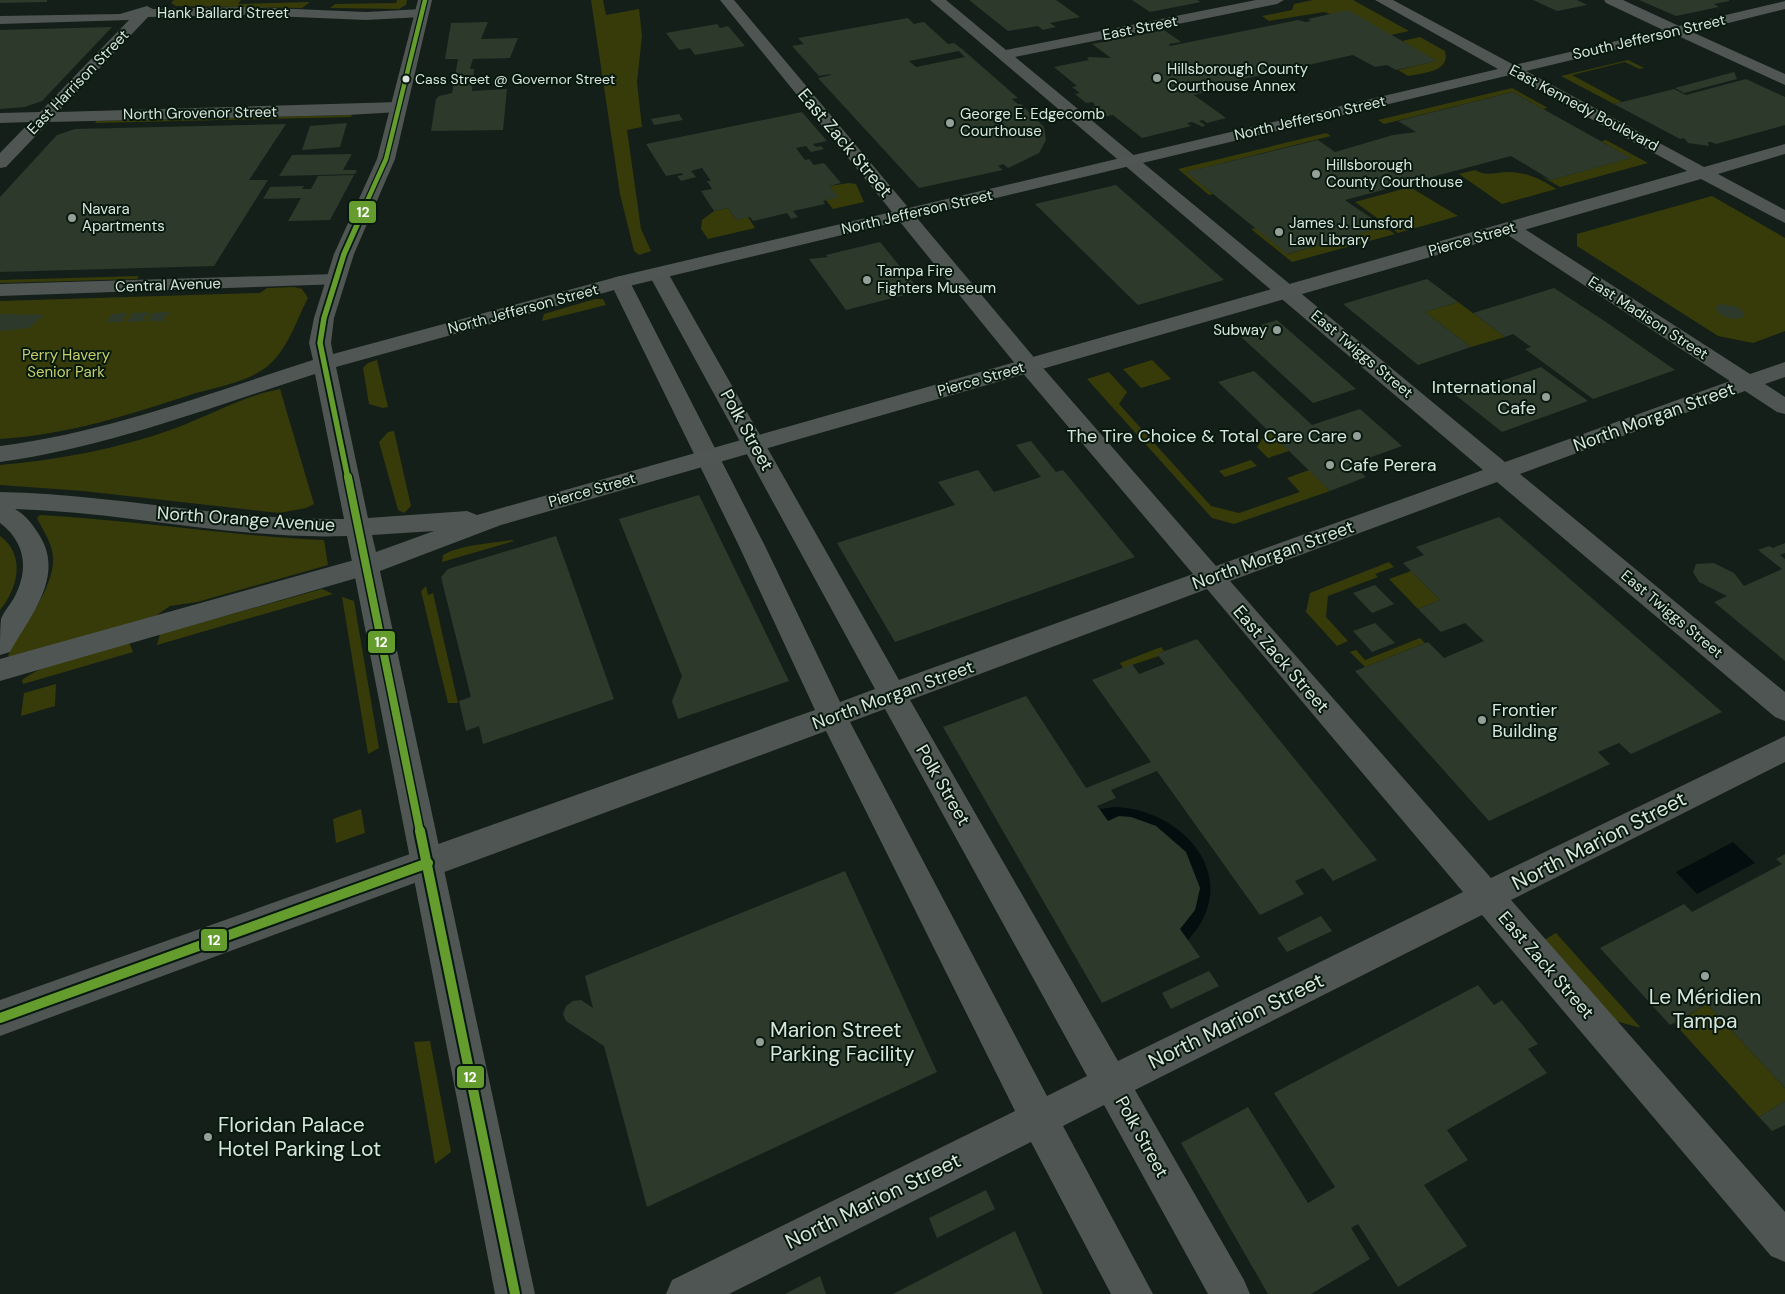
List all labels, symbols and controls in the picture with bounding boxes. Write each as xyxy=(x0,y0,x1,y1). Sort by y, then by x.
street label: Hank Ballard Street xyxy=(157,3,289,23)
street label: South Jefferson Street xyxy=(1571,10,1727,64)
street label: East Street xyxy=(1101,11,1179,45)
street label: East Harrison Street xyxy=(23,25,133,139)
place label: Hillsborough County Courthouse Annex xyxy=(1167,59,1309,96)
street label: East Kennedy Boulevard xyxy=(1506,60,1662,156)
place label: Cass Street @ Governor Street xyxy=(415,70,615,88)
marker: Hillsborough County Courthouse Annex xyxy=(1151,72,1163,84)
marker: Cass Street @ Governor Street xyxy=(401,74,411,84)
street label: East Zack Street xyxy=(792,84,898,202)
street label: North Jefferson Street xyxy=(1232,91,1388,145)
street label: North Grovenor Street xyxy=(123,102,277,124)
place label: George E. Edgecomb Courthouse xyxy=(960,104,1105,141)
marker: George E. Edgecomb Courthouse xyxy=(944,117,956,129)
place label: Hillsborough County Courthouse xyxy=(1326,155,1463,192)
marker: Hillsborough County Courthouse xyxy=(1310,168,1322,180)
street label: North Jefferson Street xyxy=(839,185,995,239)
place label: Navara Apartments xyxy=(82,199,165,236)
line badge: 12 xyxy=(348,200,377,224)
text: 12 xyxy=(356,203,370,221)
marker: Navara Apartments xyxy=(66,212,78,224)
place label: James J. Lunsford Law Library xyxy=(1289,213,1413,250)
street label: Pierce Street xyxy=(1426,217,1518,261)
marker: James J. Lunsford Law Library xyxy=(1273,226,1285,238)
place label: Tampa Fire Fighters Museum xyxy=(877,261,996,298)
street label: East Madison Street xyxy=(1584,272,1712,364)
street label: Central Avenue xyxy=(115,273,221,297)
marker: Tampa Fire Fighters Museum xyxy=(861,274,873,286)
street label: North Jefferson Street xyxy=(446,279,600,339)
street label: East Twiggs Street xyxy=(1307,305,1417,403)
place label: Subway xyxy=(1213,320,1268,340)
marker: Subway xyxy=(1271,324,1283,336)
park label: Perry Havery Senior Park xyxy=(22,345,111,382)
street label: Pierce Street xyxy=(935,357,1027,401)
place label: International Cafe xyxy=(1432,375,1536,420)
street label: North Morgan Street xyxy=(1570,377,1738,457)
street label: Polk Street xyxy=(715,385,779,475)
marker: International Cafe xyxy=(1540,391,1552,403)
place label: The Tire Choice & Total Care Care xyxy=(1067,424,1347,448)
marker: The Tire Choice & Total Care Care xyxy=(1351,430,1363,442)
place label: Cafe Perera xyxy=(1340,453,1437,477)
marker: Cafe Perera xyxy=(1324,459,1336,471)
street label: Pierce Street xyxy=(546,468,638,512)
street label: North Orange Avenue xyxy=(156,501,336,537)
street label: North Morgan Street xyxy=(1189,515,1357,595)
street label: East Twiggs Street xyxy=(1617,565,1727,663)
street label: East Zack Street xyxy=(1228,600,1334,718)
line badge: 12 xyxy=(367,630,396,654)
text: 12 xyxy=(374,633,388,651)
street label: North Morgan Street xyxy=(809,655,977,735)
place label: Frontier Building xyxy=(1492,698,1558,743)
marker: Frontier Building xyxy=(1476,714,1488,726)
street label: Polk Street xyxy=(910,740,976,830)
street label: North Marion Street xyxy=(1507,785,1691,897)
street label: East Zack Street xyxy=(1493,906,1599,1024)
line badge: 12 xyxy=(200,928,228,952)
text: 12 xyxy=(207,931,221,949)
street label: North Marion Street xyxy=(1144,966,1328,1076)
marker: Le Méridien Tampa xyxy=(1699,970,1711,982)
place label: Le Méridien Tampa xyxy=(1649,983,1761,1035)
place label: Marion Street Parking Facility xyxy=(770,1016,915,1068)
marker: Marion Street Parking Facility xyxy=(754,1036,766,1048)
line badge: 12 xyxy=(456,1065,485,1089)
text: 12 xyxy=(463,1068,477,1086)
street label: Polk Street xyxy=(1110,1092,1174,1182)
place label: Floridan Palace Hotel Parking Lot xyxy=(218,1111,381,1163)
marker: Floridan Palace Hotel Parking Lot xyxy=(202,1131,214,1143)
street label: North Marion Street xyxy=(781,1146,965,1256)

